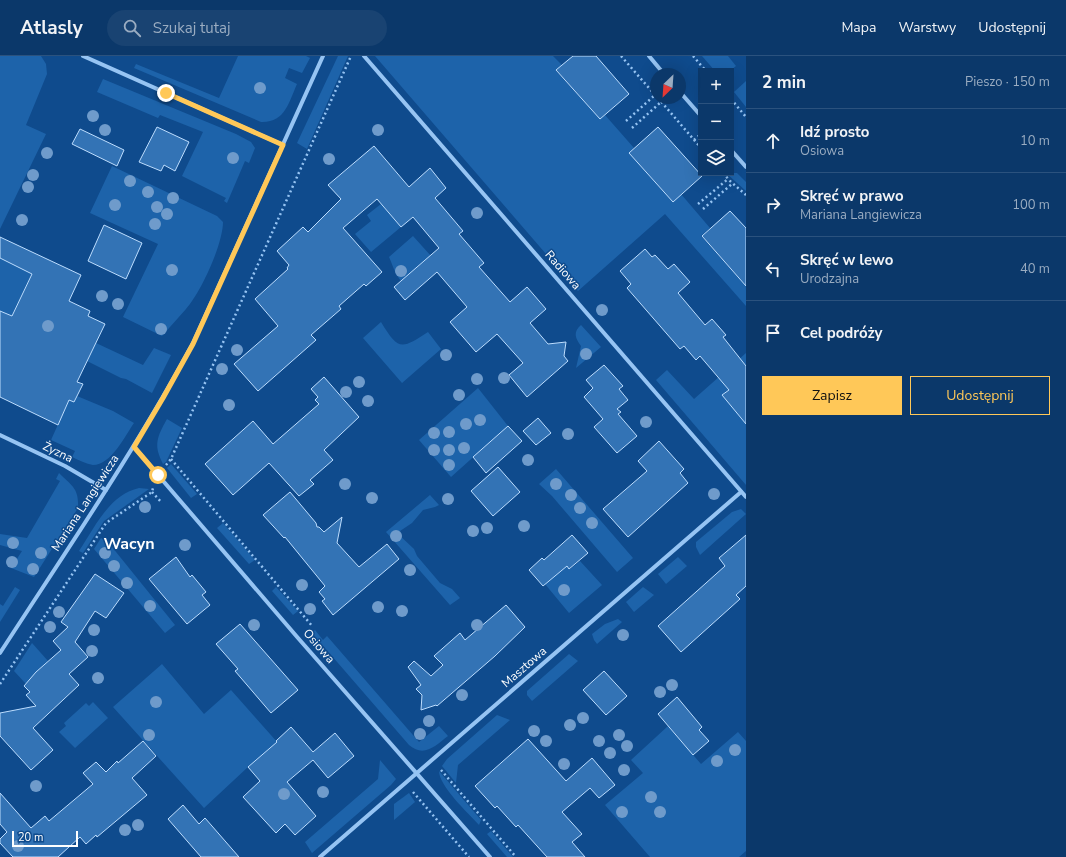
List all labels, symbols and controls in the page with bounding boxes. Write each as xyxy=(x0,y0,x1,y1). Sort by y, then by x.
search box xyxy=(107,10,387,46)
text: Atlasly xyxy=(20,15,83,41)
icon: search xyxy=(121,17,143,39)
text: Szukaj tutaj xyxy=(153,18,230,38)
text: Mapa xyxy=(841,18,876,37)
text: Warstwy xyxy=(898,18,956,37)
text: Udostępnij xyxy=(978,18,1046,37)
north arrow xyxy=(650,68,686,104)
map controls xyxy=(698,68,734,176)
button: + xyxy=(698,68,734,104)
text: 2 min xyxy=(762,71,806,94)
text: Pieszo · 150 m xyxy=(965,73,1050,91)
route end xyxy=(157,84,175,102)
button: − xyxy=(698,104,734,140)
text: Idź prosto xyxy=(800,122,869,142)
icon: ahead xyxy=(762,130,784,152)
text: 10 m xyxy=(1020,132,1050,150)
button: layers xyxy=(698,140,734,176)
text: Osiowa xyxy=(800,142,844,160)
text: Skręć w prawo xyxy=(800,186,904,206)
icon: right xyxy=(762,194,784,216)
text: 100 m xyxy=(1012,196,1050,214)
text: Mariana Langiewicza xyxy=(800,206,922,224)
street label: Radiowa xyxy=(542,247,584,293)
text: Skręć w lewo xyxy=(800,250,893,270)
icon: left xyxy=(762,258,784,280)
text: 40 m xyxy=(1020,260,1050,278)
text: Urodzajna xyxy=(800,270,859,288)
icon: arrive xyxy=(762,322,784,344)
text: Cel podróży xyxy=(800,323,882,343)
button: Zapisz xyxy=(762,376,902,415)
button: Udostępnij xyxy=(910,376,1050,415)
street label: Żyzna xyxy=(40,438,76,466)
street label: Mariana Langiewicza xyxy=(48,451,122,555)
route start xyxy=(149,466,167,484)
district label: Wacyn xyxy=(103,533,155,555)
street label: Osiowa xyxy=(300,625,338,667)
street label: Masztowa xyxy=(498,643,550,691)
scale bar xyxy=(12,829,78,848)
text: 20 m xyxy=(18,830,43,845)

